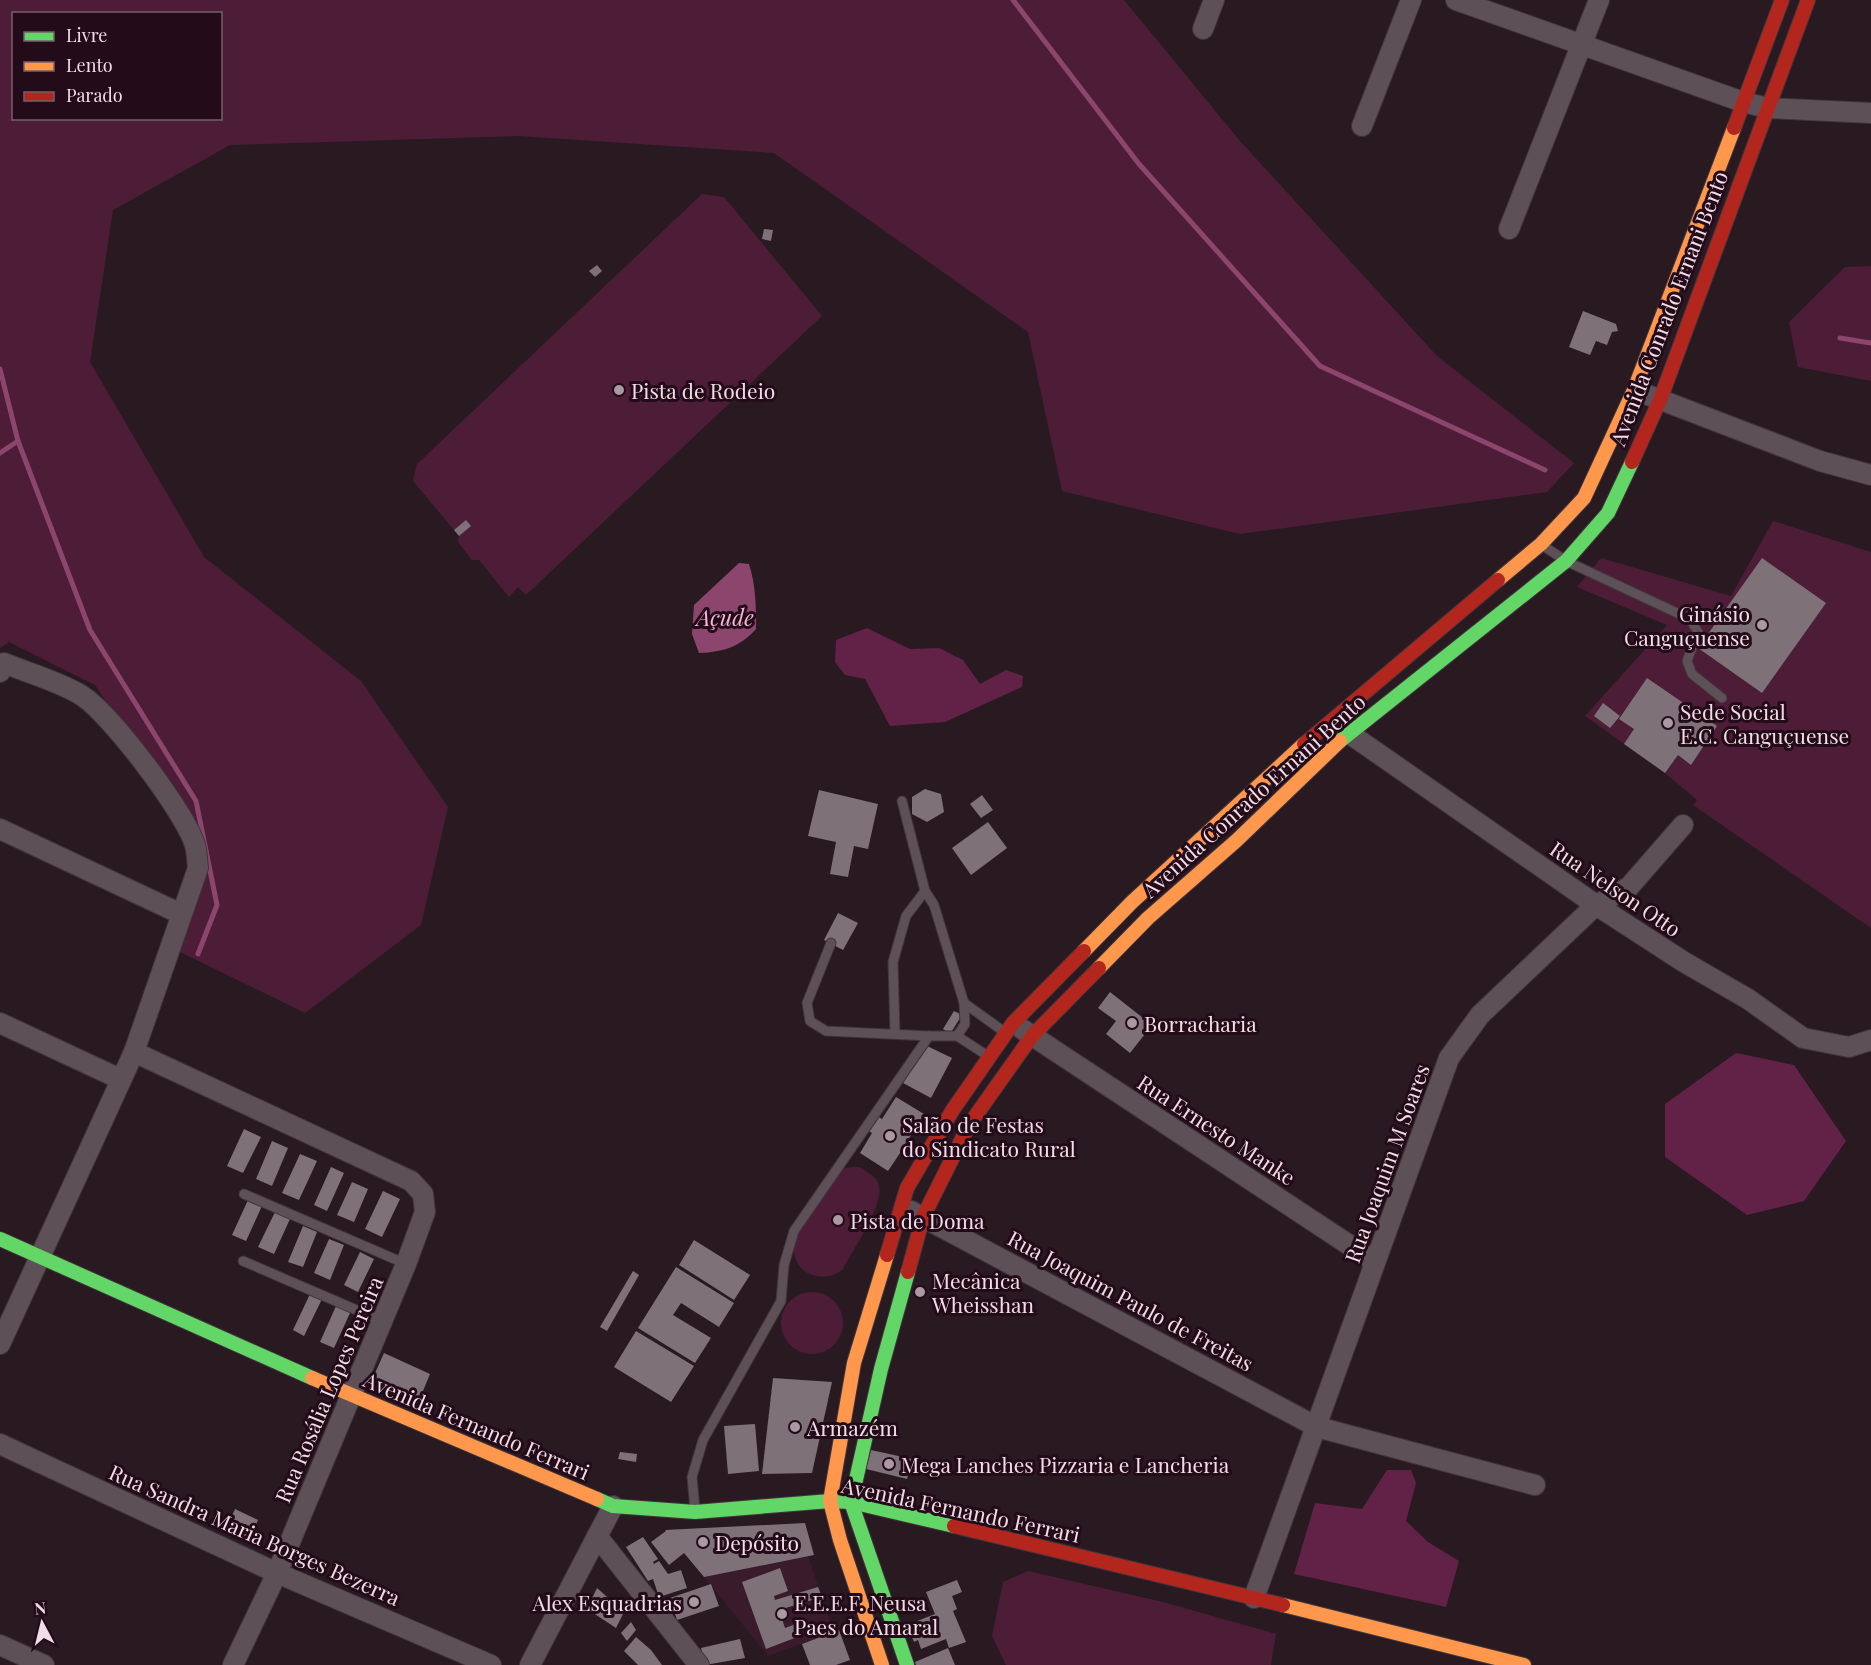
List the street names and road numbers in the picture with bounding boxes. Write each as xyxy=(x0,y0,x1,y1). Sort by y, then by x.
street label: Avenida Conrado Ernani Bento xyxy=(1602,167,1733,450)
street label: Avenida Conrado Ernani Bento xyxy=(1134,687,1371,904)
street label: Rua Nelson Otto xyxy=(1545,834,1687,942)
street label: Rua Joaquim M Soares xyxy=(1337,1060,1435,1266)
street label: Rua Ernesto Manke xyxy=(1133,1067,1301,1191)
street label: Rua Joaquim Paulo de Freitas xyxy=(1003,1223,1259,1377)
street label: Rua Rosália Lopes Pereira xyxy=(268,1271,389,1506)
street label: Avenida Fernando Ferrari xyxy=(359,1364,594,1485)
street label: Rua Sandra Maria Borges Bezerra xyxy=(105,1457,405,1611)
street label: Avenida Fernando Ferrari xyxy=(838,1470,1083,1548)

